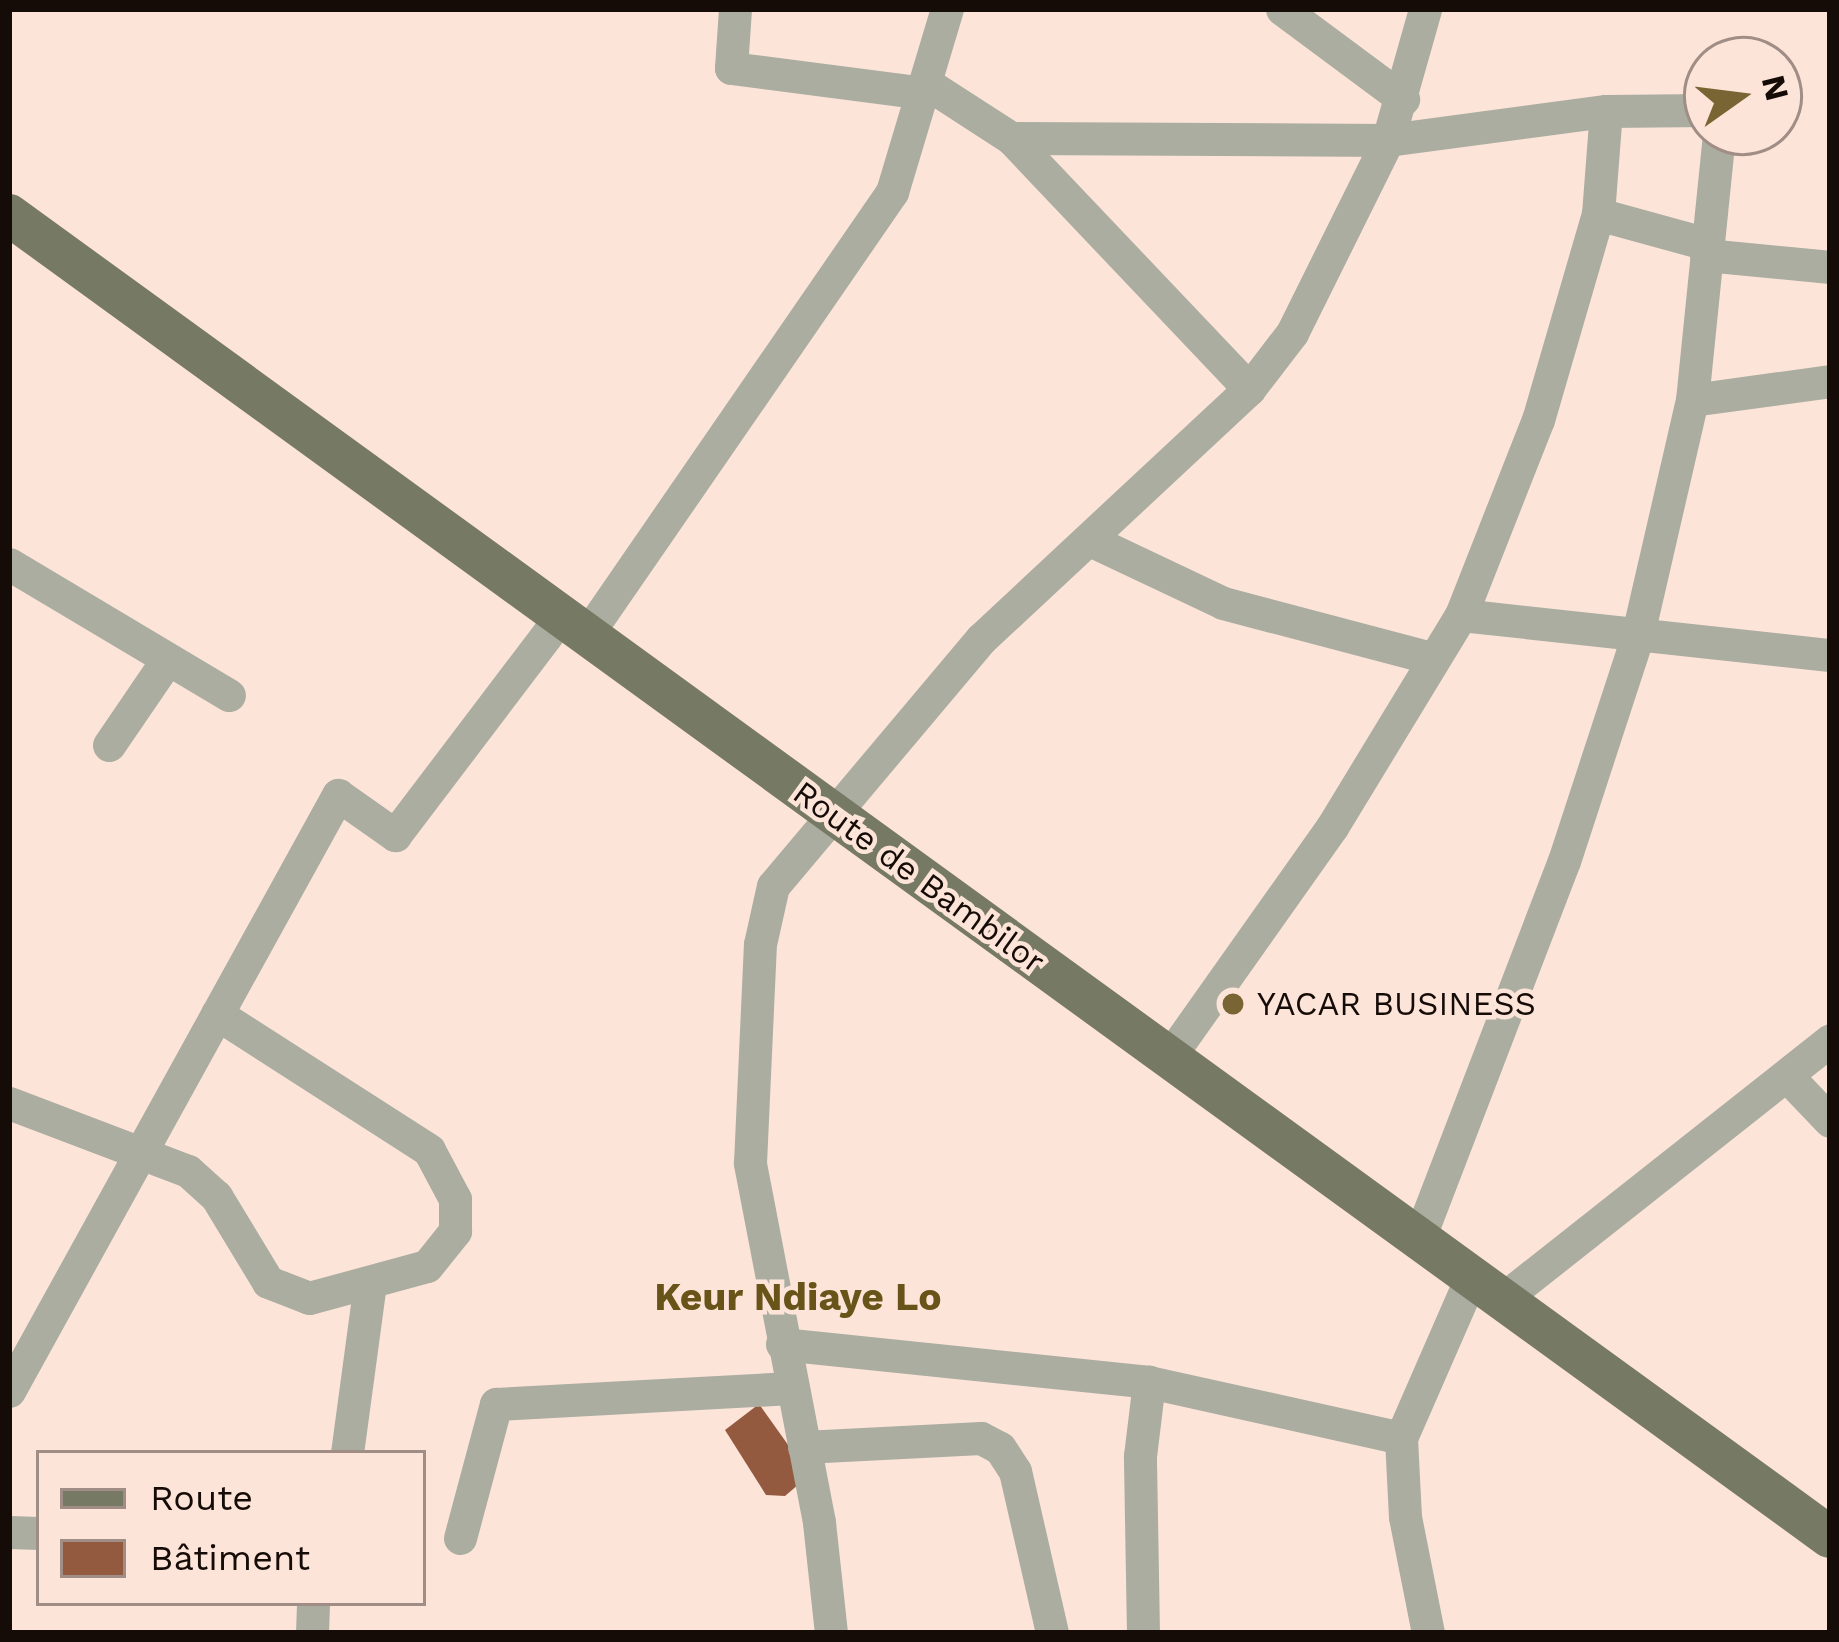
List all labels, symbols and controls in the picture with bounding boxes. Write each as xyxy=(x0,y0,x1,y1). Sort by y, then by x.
north arrow xyxy=(1683,36,1803,156)
text: N xyxy=(1754,71,1797,104)
street label: Route de Bambilor xyxy=(786,772,1052,982)
place label: YACAR BUSINESS xyxy=(1257,984,1536,1024)
marker: YACAR BUSINESS xyxy=(1220,991,1246,1017)
district label: Keur Ndiaye Lo xyxy=(654,1274,942,1320)
legend xyxy=(36,1450,426,1606)
text: Route xyxy=(150,1477,253,1519)
text: Bâtiment xyxy=(150,1537,310,1579)

